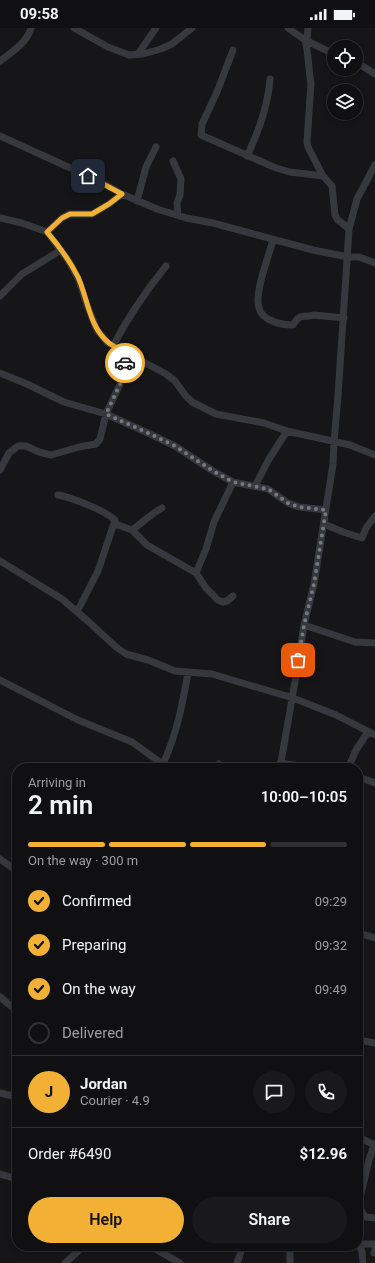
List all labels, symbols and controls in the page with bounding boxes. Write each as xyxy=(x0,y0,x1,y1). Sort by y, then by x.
text: 09:58 xyxy=(20,5,59,23)
map controls xyxy=(327,40,363,120)
button: locate xyxy=(327,40,363,76)
button: layers xyxy=(327,84,363,120)
pin xyxy=(71,159,105,193)
icon: home xyxy=(77,165,99,187)
courier xyxy=(105,343,145,383)
icon: car xyxy=(114,352,136,374)
pin xyxy=(281,643,315,677)
icon: bag xyxy=(287,649,309,671)
text: Arriving in xyxy=(28,775,86,790)
text: 10:00–10:05 xyxy=(261,788,347,806)
text: 2 min xyxy=(28,790,93,820)
text: On the way · 300 m xyxy=(28,853,138,868)
icon: check xyxy=(28,890,50,912)
text: Confirmed xyxy=(62,892,132,910)
text: 09:29 xyxy=(315,894,347,909)
icon: check xyxy=(28,934,50,956)
text: Preparing xyxy=(62,936,126,954)
text: 09:32 xyxy=(315,938,347,953)
icon: check xyxy=(28,978,50,1000)
text: On the way xyxy=(62,980,136,998)
text: 09:49 xyxy=(315,982,347,997)
text: Delivered xyxy=(62,1024,124,1042)
button: chat xyxy=(253,1071,295,1113)
button: phone xyxy=(305,1071,347,1113)
text: Jordan xyxy=(80,1075,127,1093)
text: J xyxy=(45,1083,53,1101)
text: Courier · 4.9 xyxy=(80,1093,150,1108)
text: Order #6490 xyxy=(28,1145,111,1163)
text: $12.96 xyxy=(300,1145,347,1163)
button: Help xyxy=(28,1197,184,1243)
button: Share xyxy=(192,1197,347,1243)

